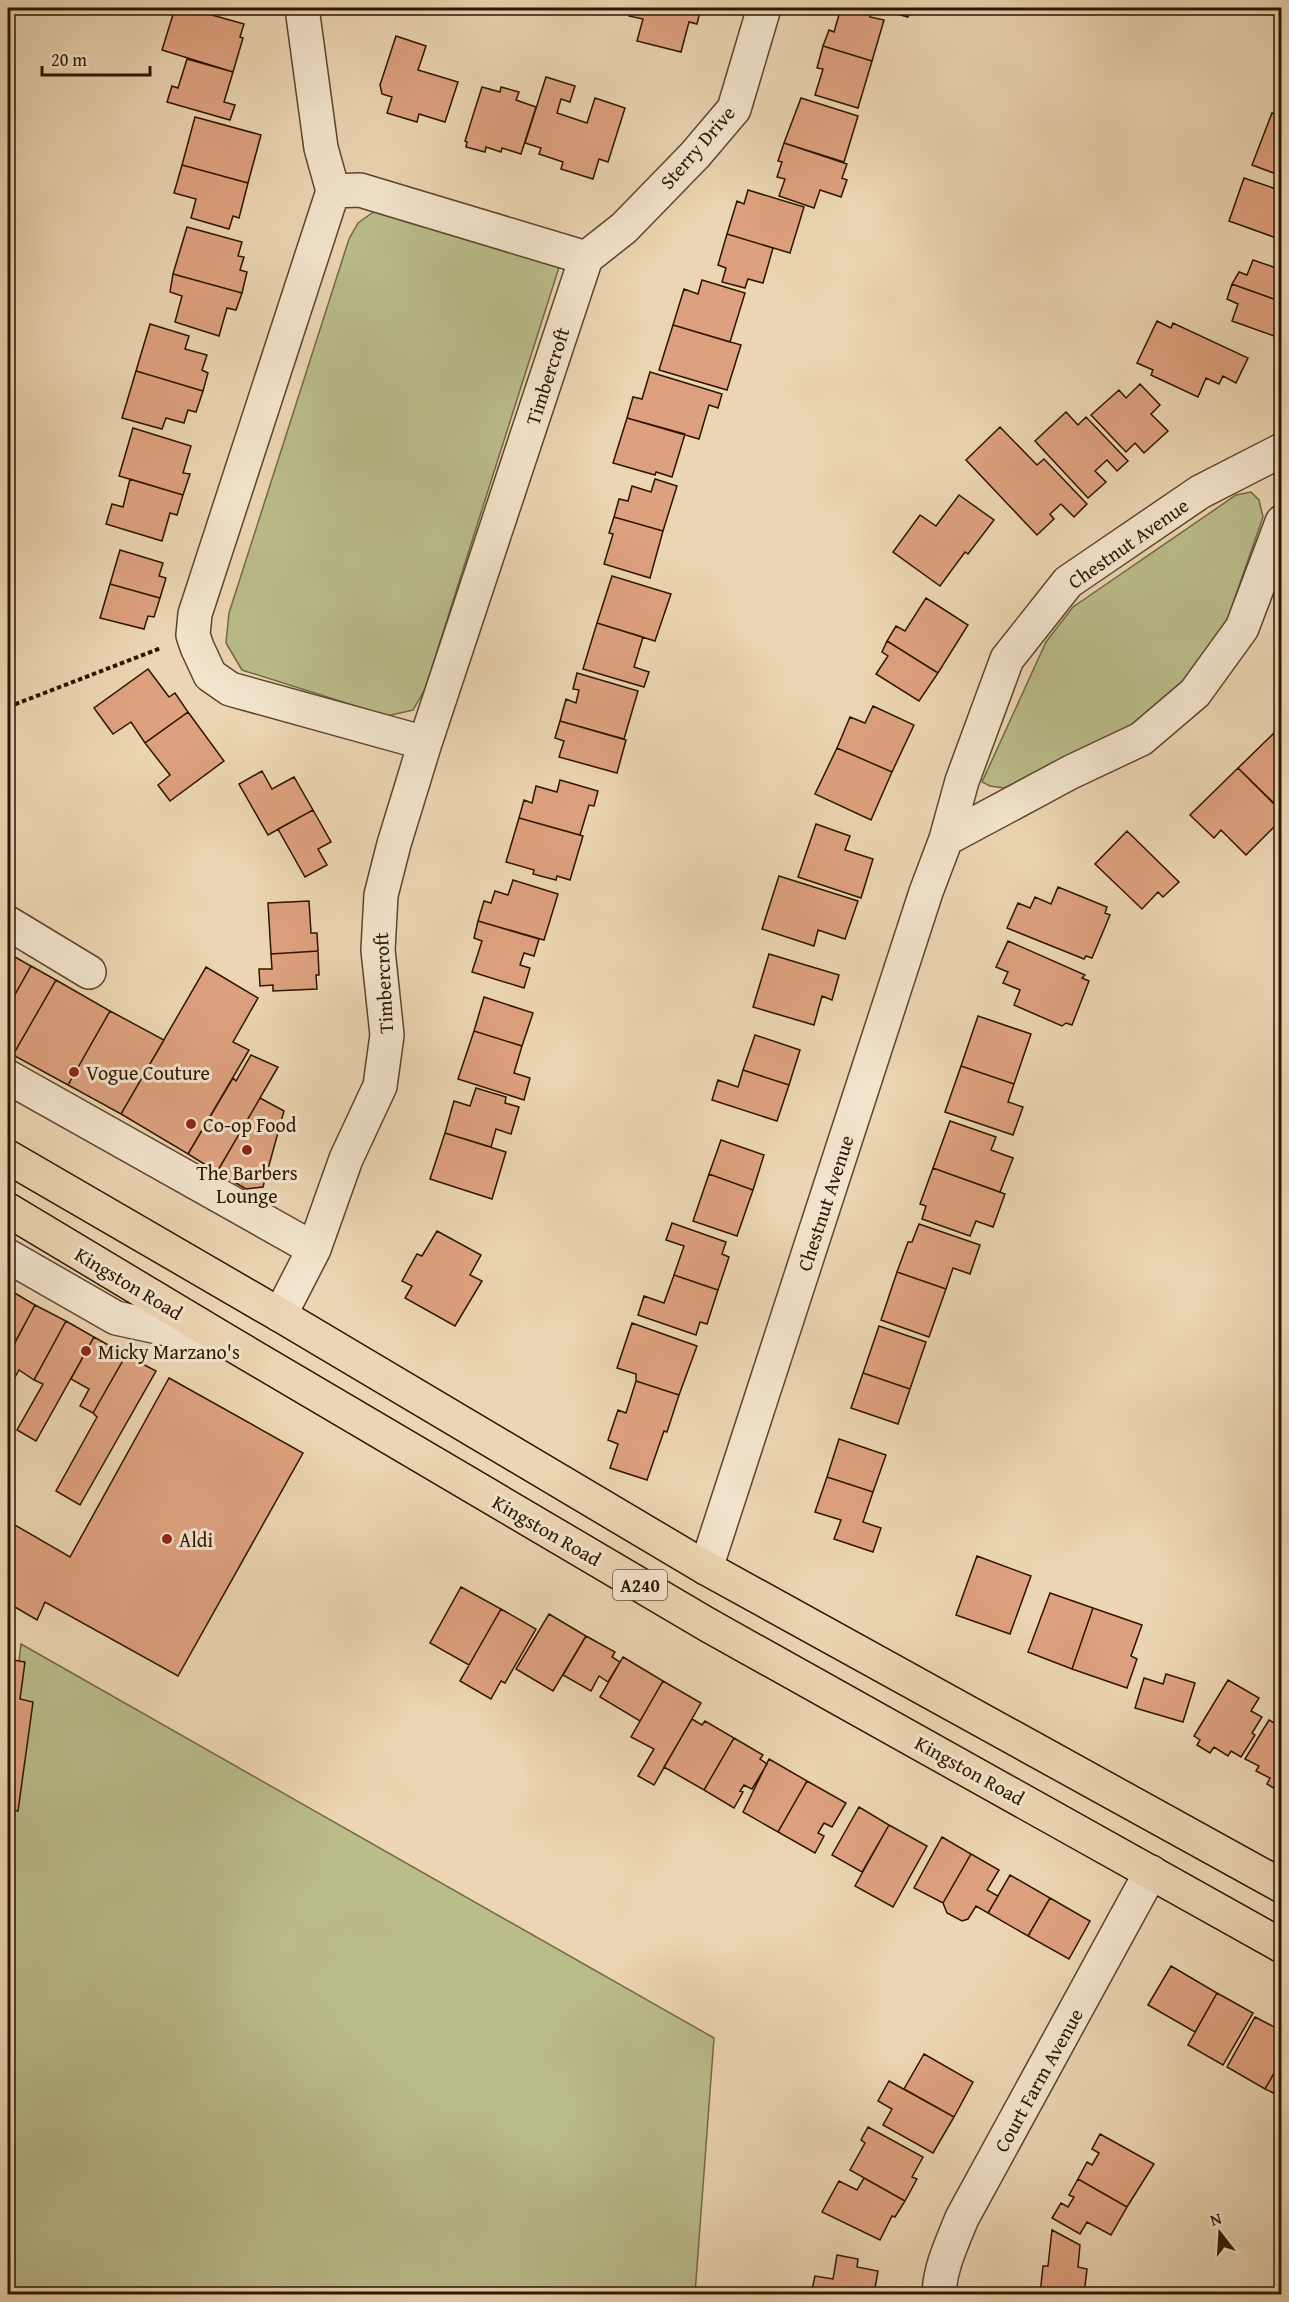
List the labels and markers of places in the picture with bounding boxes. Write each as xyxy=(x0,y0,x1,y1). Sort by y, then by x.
place label: Vogue Couture xyxy=(86,1058,210,1087)
marker: Vogue Couture xyxy=(67,1065,81,1079)
place label: Co-op Food xyxy=(203,1110,297,1139)
marker: Co-op Food xyxy=(184,1117,198,1131)
marker: The Barbers Lounge xyxy=(240,1143,254,1157)
place label: The Barbers Lounge xyxy=(196,1158,298,1210)
place label: Micky Marzano's xyxy=(98,1337,240,1366)
marker: Micky Marzano's xyxy=(79,1344,93,1358)
place label: Aldi xyxy=(179,1525,213,1554)
marker: Aldi xyxy=(160,1532,174,1546)

